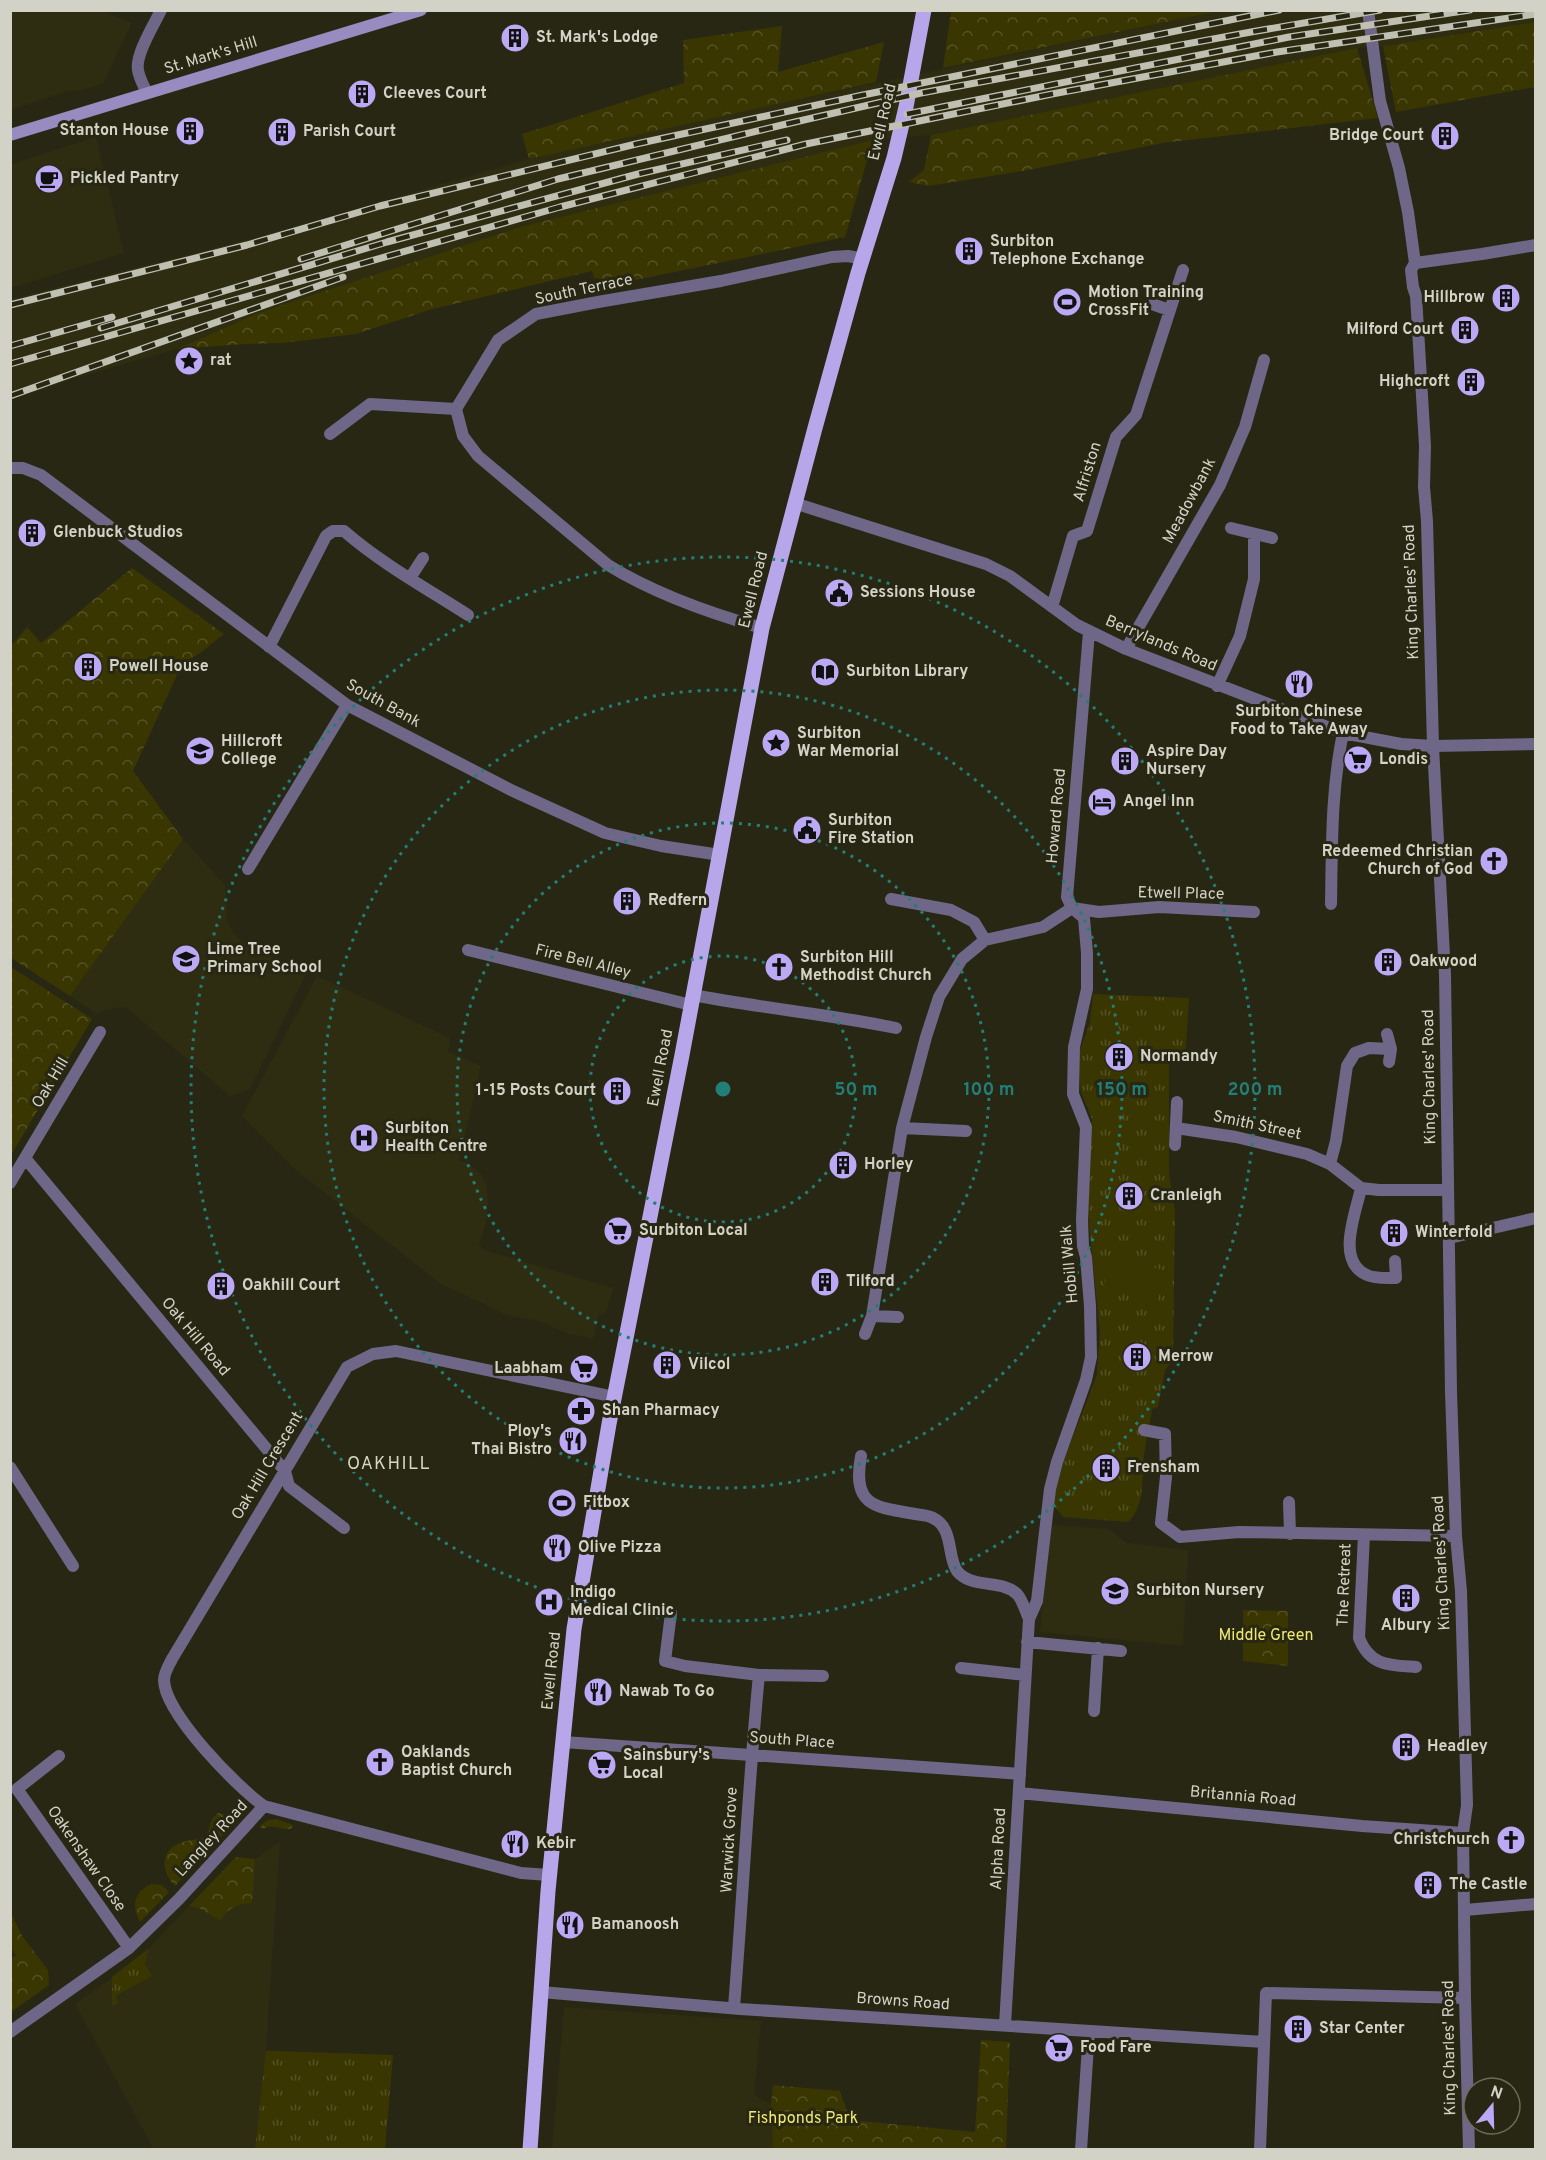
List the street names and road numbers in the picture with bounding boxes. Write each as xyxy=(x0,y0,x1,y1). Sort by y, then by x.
street label: St. Mark's Hill xyxy=(162,32,260,80)
street label: Ewell Road xyxy=(864,82,902,162)
street label: South Terrace xyxy=(533,270,635,310)
street label: Alfriston xyxy=(1069,440,1107,504)
street label: Meadowbank xyxy=(1159,455,1221,547)
street label: King Charles' Road xyxy=(1400,524,1424,660)
street label: Ewell Road xyxy=(735,549,773,631)
street label: Berrylands Road xyxy=(1102,611,1220,677)
street label: South Bank xyxy=(342,675,424,733)
street label: Howard Road xyxy=(1043,768,1071,864)
street label: Etwell Place xyxy=(1137,883,1225,905)
street label: Fire Bell Alley xyxy=(533,940,633,984)
street label: King Charles' Road xyxy=(1419,1009,1441,1145)
street label: Ewell Road xyxy=(644,1028,678,1108)
street label: Oak Hill xyxy=(28,1054,74,1112)
street label: Smith Street xyxy=(1211,1107,1303,1145)
street label: Hobill Walk xyxy=(1057,1224,1083,1304)
street label: Oak Hill Road xyxy=(156,1294,234,1380)
street label: Oak Hill Crescent xyxy=(228,1408,308,1524)
street label: King Charles' Road xyxy=(1428,1495,1456,1631)
street label: The Retreat xyxy=(1334,1543,1356,1627)
street label: Ewell Road xyxy=(538,1631,566,1711)
street label: South Place xyxy=(749,1728,835,1754)
street label: Britannia Road xyxy=(1189,1782,1297,1812)
street label: Warwick Grove xyxy=(717,1787,743,1893)
street label: Langley Road xyxy=(171,1796,253,1882)
street label: Oakenshaw Close xyxy=(42,1802,130,1916)
street label: Alpha Road xyxy=(987,1807,1011,1891)
street label: King Charles' Road xyxy=(1439,1980,1461,2116)
street label: Browns Road xyxy=(855,1989,951,2015)

